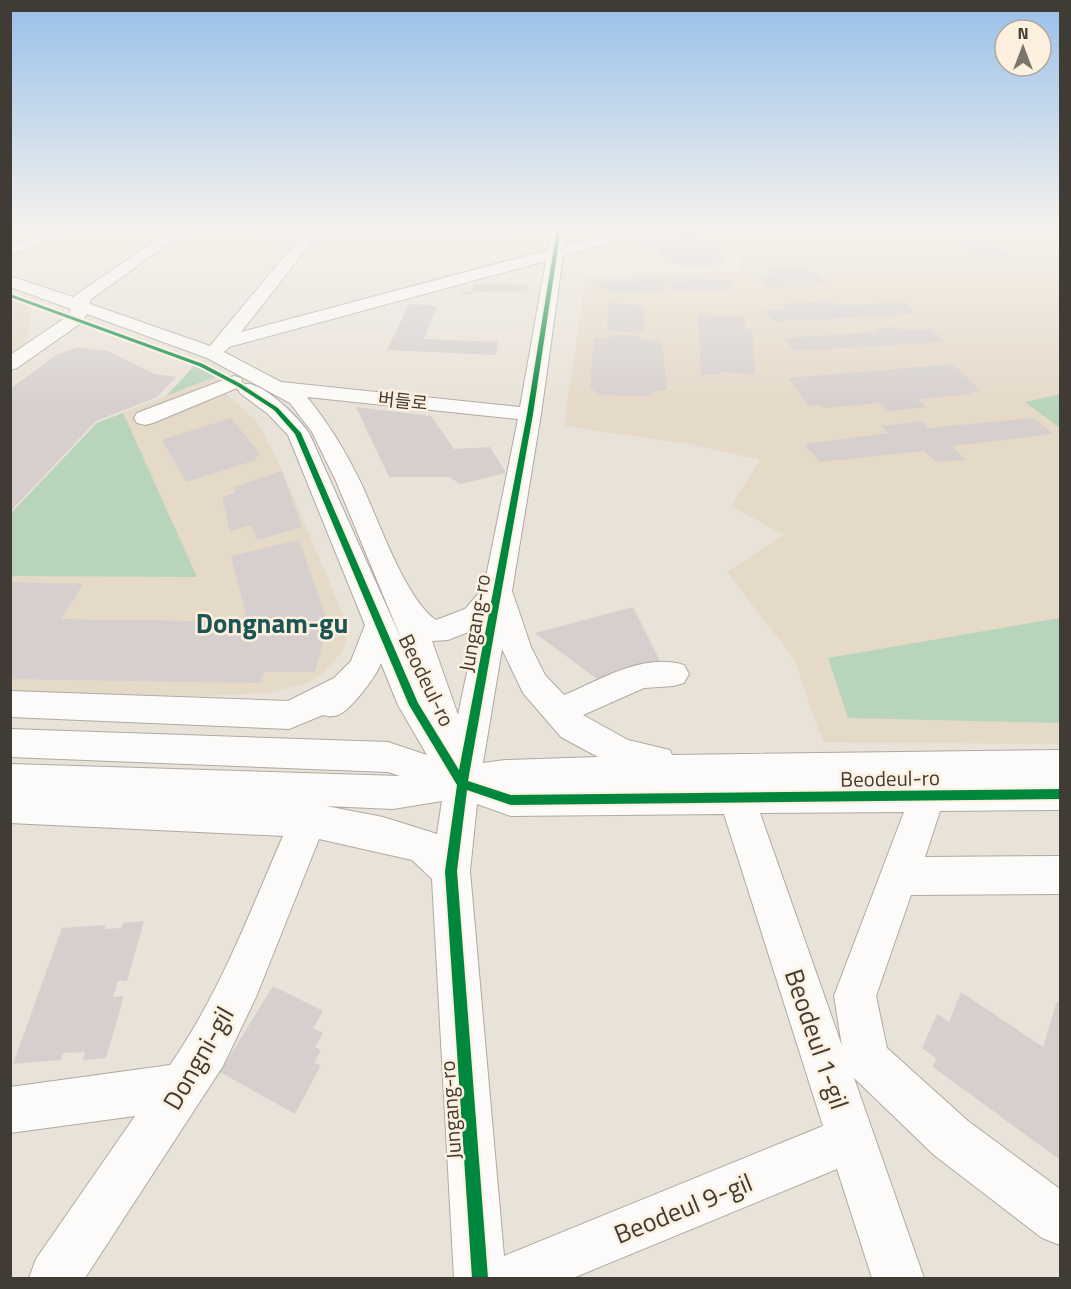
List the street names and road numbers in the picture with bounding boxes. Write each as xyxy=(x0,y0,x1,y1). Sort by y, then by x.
street label: 버들로 xyxy=(377,385,429,417)
street label: Jungang-ro xyxy=(450,571,498,675)
street label: Beodeul-ro xyxy=(391,628,463,732)
street label: Beodeul-ro xyxy=(840,761,940,795)
street label: Beodeul 1-gil xyxy=(775,963,859,1115)
street label: Dongni-gil xyxy=(153,999,243,1117)
street label: Jungang-ro xyxy=(431,1060,469,1160)
street label: Beodeul 9-gil xyxy=(608,1163,758,1253)

